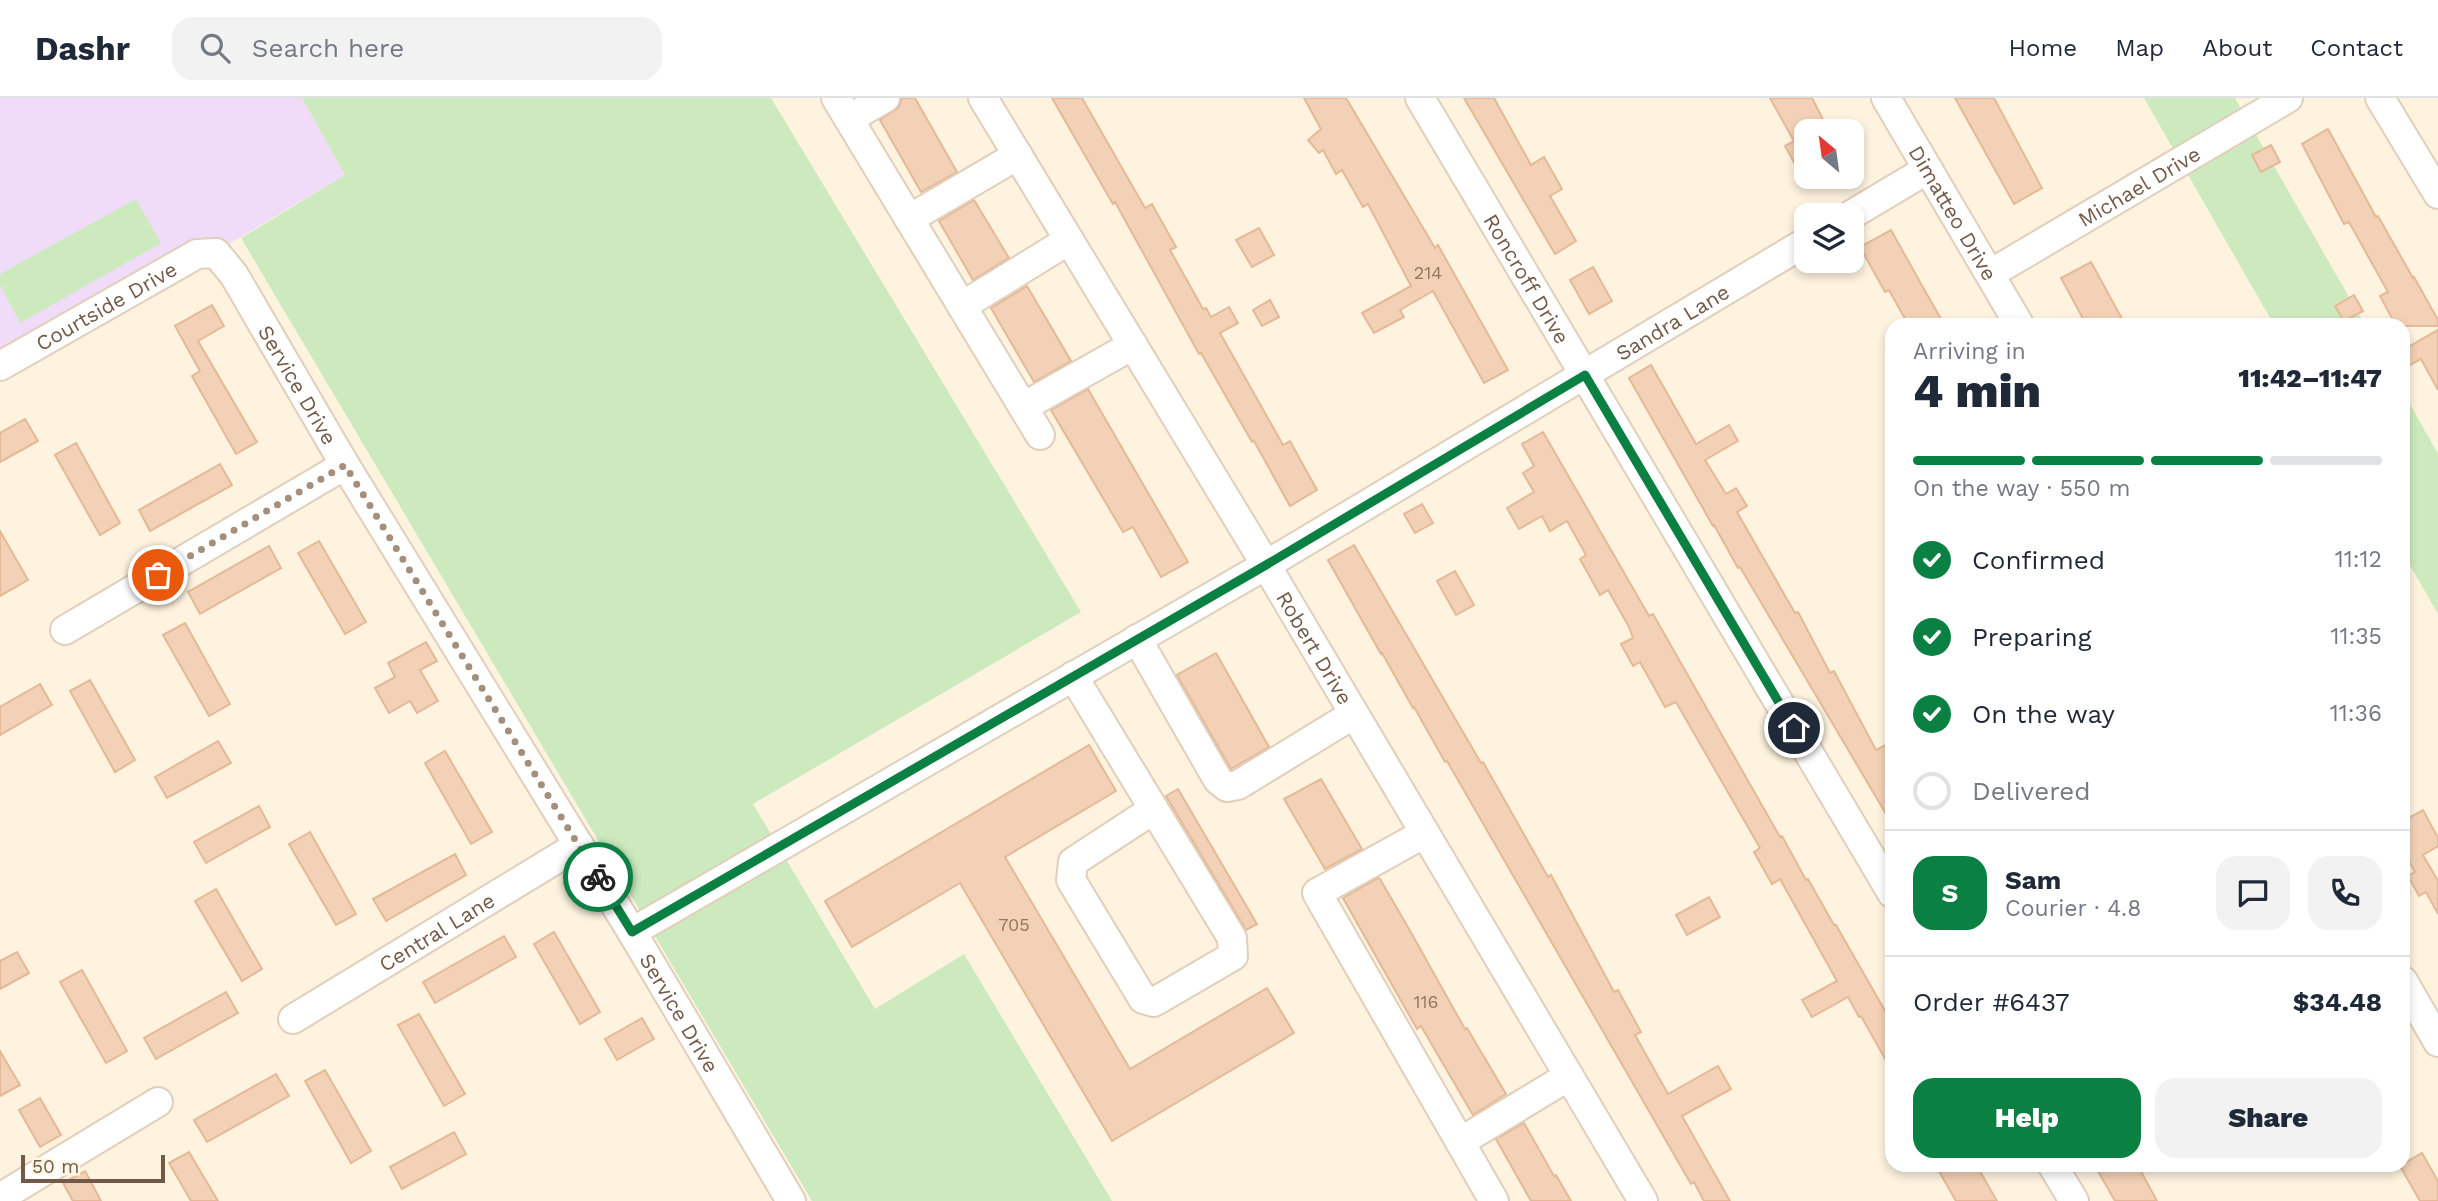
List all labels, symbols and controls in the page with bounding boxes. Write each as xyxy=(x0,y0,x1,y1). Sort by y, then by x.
search box xyxy=(172,17,662,80)
text: Dashr xyxy=(35,29,130,68)
icon: search xyxy=(196,29,234,67)
text: Search here xyxy=(252,33,404,63)
text: Home xyxy=(2009,34,2077,62)
text: Map xyxy=(2115,34,2164,62)
text: About xyxy=(2202,34,2272,62)
text: Contact xyxy=(2310,34,2403,62)
north arrow xyxy=(1794,119,1864,189)
map controls xyxy=(1794,119,1864,273)
street label: Michael Drive xyxy=(2073,140,2204,232)
street label: Dimatteo Drive xyxy=(1904,141,2003,285)
button: layers xyxy=(1794,203,1864,273)
street label: Roncroff Drive xyxy=(1479,209,1575,348)
street label: Courtside Drive xyxy=(31,256,181,356)
house number: 214 xyxy=(1414,262,1442,283)
street label: Sandra Lane xyxy=(1611,278,1734,365)
street label: Service Drive xyxy=(253,320,343,449)
text: Arriving in xyxy=(1913,338,2026,365)
text: 11:42–11:47 xyxy=(2238,363,2382,393)
text: 4 min xyxy=(1913,364,2041,418)
text: On the way · 550 m xyxy=(1913,475,2131,502)
icon: check xyxy=(1913,541,1951,579)
pin xyxy=(128,545,188,605)
text: Confirmed xyxy=(1972,545,2105,575)
text: 11:12 xyxy=(2335,546,2382,573)
icon: bag xyxy=(139,556,177,594)
street label: Robert Drive xyxy=(1272,586,1358,709)
icon: check xyxy=(1913,618,1951,656)
text: Preparing xyxy=(1972,622,2092,652)
text: 11:35 xyxy=(2330,623,2382,650)
icon: check xyxy=(1913,695,1951,733)
pin xyxy=(1764,698,1824,758)
text: On the way xyxy=(1972,699,2115,729)
text: 11:36 xyxy=(2330,700,2382,727)
icon: home xyxy=(1775,709,1813,747)
text: Delivered xyxy=(1972,776,2091,806)
courier xyxy=(563,842,633,912)
button: chat xyxy=(2216,856,2290,930)
button: phone xyxy=(2308,856,2382,930)
icon: bike xyxy=(579,858,617,896)
text: Sam xyxy=(2005,865,2061,895)
text: S xyxy=(1942,878,1958,908)
street label: Central Lane xyxy=(374,887,499,976)
text: Courier · 4.8 xyxy=(2005,895,2141,922)
house number: 705 xyxy=(998,914,1030,935)
street label: Service Drive xyxy=(635,949,725,1077)
text: Order #6437 xyxy=(1913,987,2070,1017)
text: $34.48 xyxy=(2293,987,2382,1017)
house number: 116 xyxy=(1414,991,1438,1012)
button: Help xyxy=(1913,1078,2141,1158)
button: Share xyxy=(2155,1078,2382,1158)
scale bar xyxy=(21,1152,164,1184)
text: 50 m xyxy=(32,1155,79,1178)

